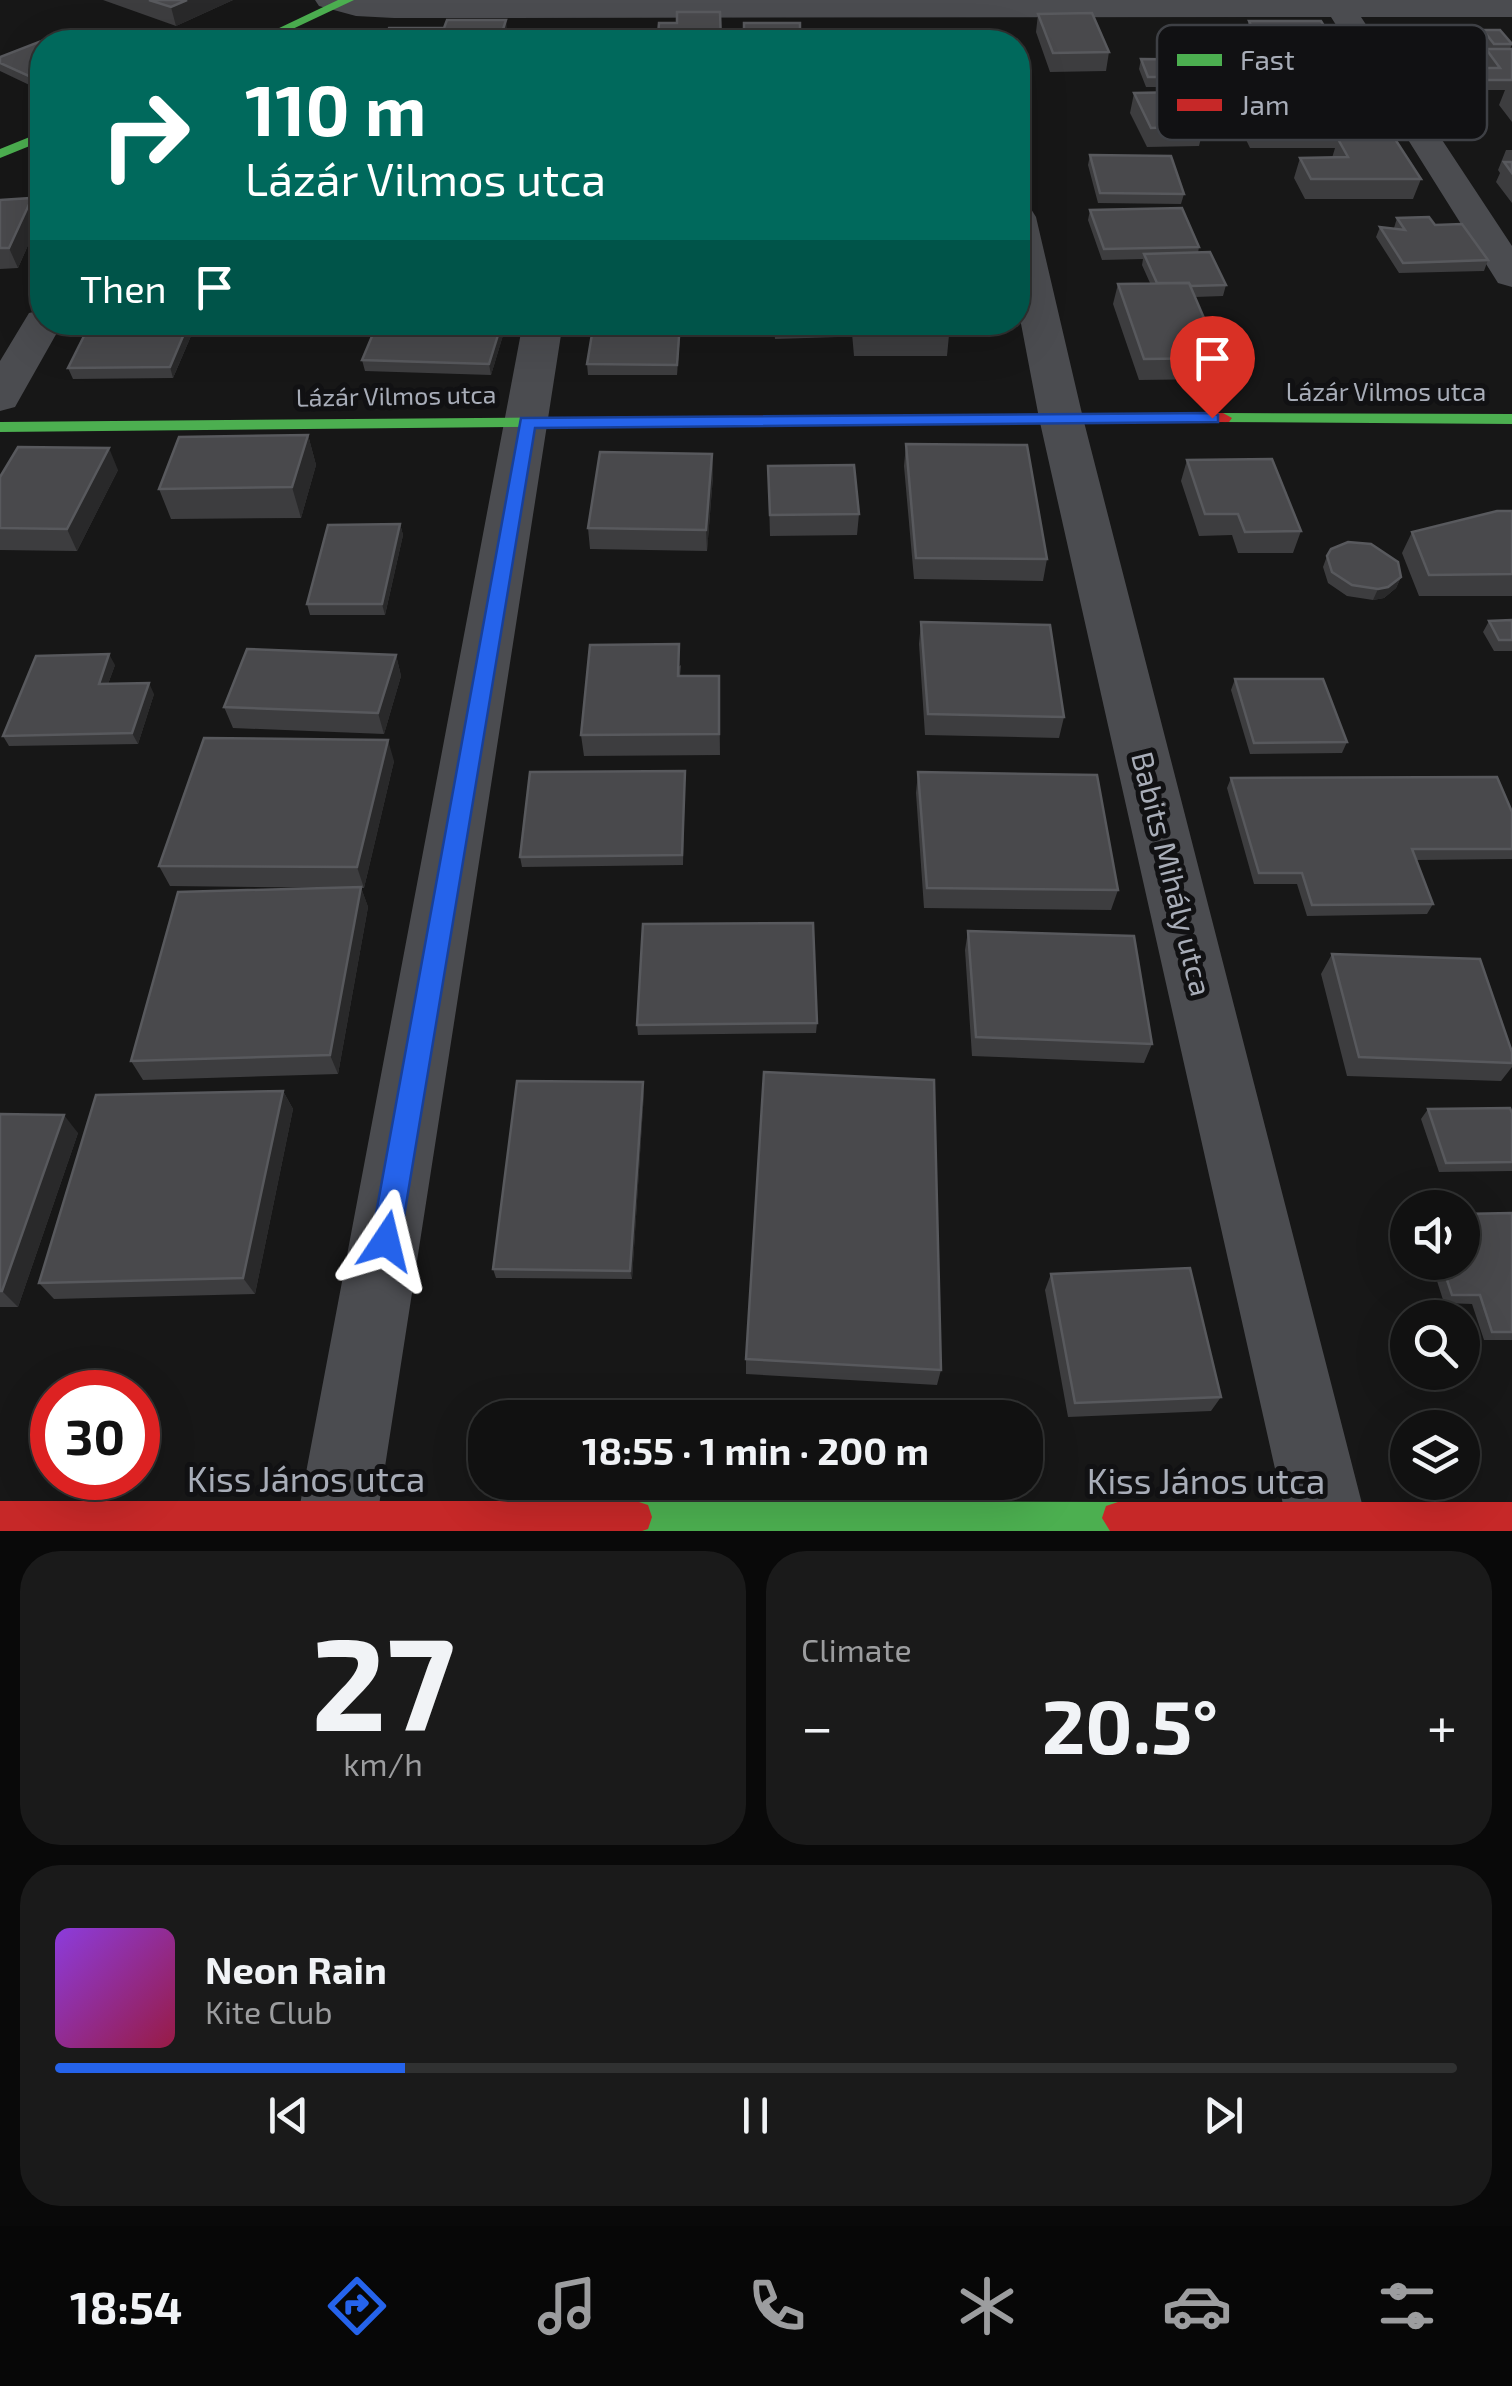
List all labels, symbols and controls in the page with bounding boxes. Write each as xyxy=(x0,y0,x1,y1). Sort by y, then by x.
legend xyxy=(1157,25,1487,140)
text: Fast xyxy=(1240,42,1295,76)
text: 110 m xyxy=(245,66,426,150)
icon: right xyxy=(80,70,210,200)
text: Jam xyxy=(1240,87,1289,121)
text: Lázár Vilmos utca xyxy=(245,151,606,205)
icon: arrive xyxy=(187,260,242,315)
text: Then xyxy=(80,265,167,311)
pin xyxy=(1170,316,1255,419)
icon: arrive xyxy=(1185,331,1240,386)
street label: Lázár Vilmos utca xyxy=(1286,376,1486,406)
street label: Lázár Vilmos utca xyxy=(295,378,496,412)
street label: Babits Mihály utca xyxy=(1125,748,1221,999)
position arrow xyxy=(334,1189,438,1293)
map controls xyxy=(1390,1190,1480,1500)
button: sound xyxy=(1390,1190,1480,1280)
button: search xyxy=(1390,1300,1480,1390)
speed limit sign: 30 xyxy=(30,1370,160,1500)
button: layers xyxy=(1390,1410,1480,1500)
text: 18:55 · 1 min · 200 m xyxy=(582,1427,929,1473)
street label: Kiss János utca xyxy=(187,1457,425,1499)
street label: Kiss János utca xyxy=(1087,1459,1325,1501)
text: 27 xyxy=(311,1601,455,1757)
text: Climate xyxy=(801,1630,912,1668)
text: 20.5° xyxy=(1042,1679,1218,1769)
text: − xyxy=(801,1692,833,1758)
text: + xyxy=(1427,1692,1457,1758)
text: km/h xyxy=(343,1744,423,1782)
text: Neon Rain xyxy=(205,1946,387,1992)
text: Kite Club xyxy=(205,1992,333,2030)
icon: previous xyxy=(261,2088,316,2143)
icon: pause xyxy=(728,2088,783,2143)
icon: next xyxy=(1196,2088,1251,2143)
icon: directions xyxy=(322,2271,392,2341)
icon: music xyxy=(532,2271,602,2341)
icon: phone xyxy=(742,2271,812,2341)
icon: climate xyxy=(952,2271,1022,2341)
icon: car xyxy=(1162,2271,1232,2341)
icon: filters xyxy=(1372,2271,1442,2341)
text: 18:54 xyxy=(70,2279,183,2333)

